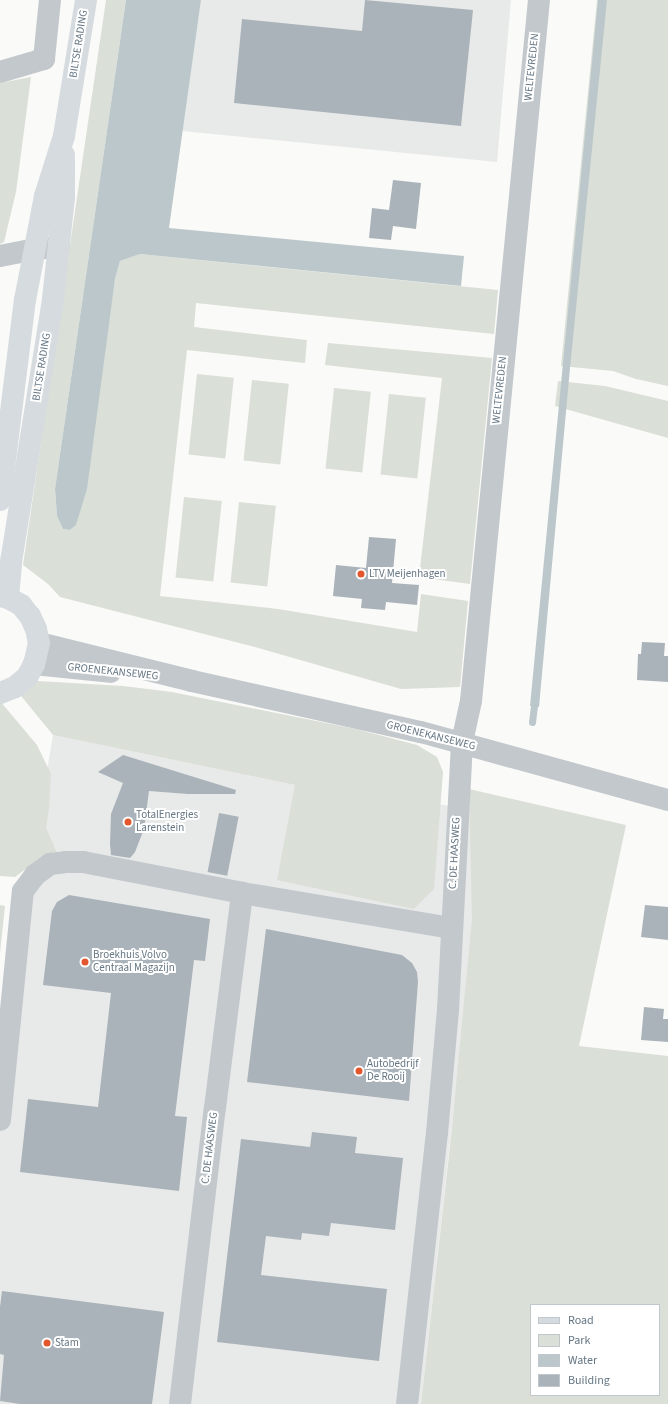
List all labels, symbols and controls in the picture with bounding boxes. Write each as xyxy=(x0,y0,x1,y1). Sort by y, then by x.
street label: BILTSE RADING xyxy=(67,9,91,79)
street label: WELTEVREDEN xyxy=(522,33,542,101)
street label: BILTSE RADING xyxy=(30,332,54,402)
street label: WELTEVREDEN xyxy=(490,356,510,424)
place label: LTV Meijenhagen xyxy=(369,567,446,581)
marker: LTV Meijenhagen xyxy=(356,569,366,579)
street label: GROENEKANSEWEG xyxy=(67,661,159,683)
street label: GROENEKANSEWEG xyxy=(385,719,477,753)
place label: TotalEnergies Larenstein xyxy=(136,809,198,835)
marker: TotalEnergies Larenstein xyxy=(123,817,133,827)
street label: C. DE HAASWEG xyxy=(447,817,463,889)
place label: Broekhuis Volvo Centraal Magazijn xyxy=(93,949,175,975)
marker: Broekhuis Volvo Centraal Magazijn xyxy=(80,957,90,967)
place label: Autobedrijf De Rooij xyxy=(367,1058,419,1084)
marker: Autobedrijf De Rooij xyxy=(354,1066,364,1076)
street label: C. DE HAASWEG xyxy=(199,1111,221,1185)
legend xyxy=(530,1304,660,1396)
text: Road xyxy=(568,1312,594,1329)
text: Park xyxy=(568,1332,590,1349)
place label: Stam xyxy=(55,1336,79,1350)
marker: Stam xyxy=(42,1338,52,1348)
text: Water xyxy=(568,1352,597,1369)
text: Building xyxy=(568,1372,610,1389)

